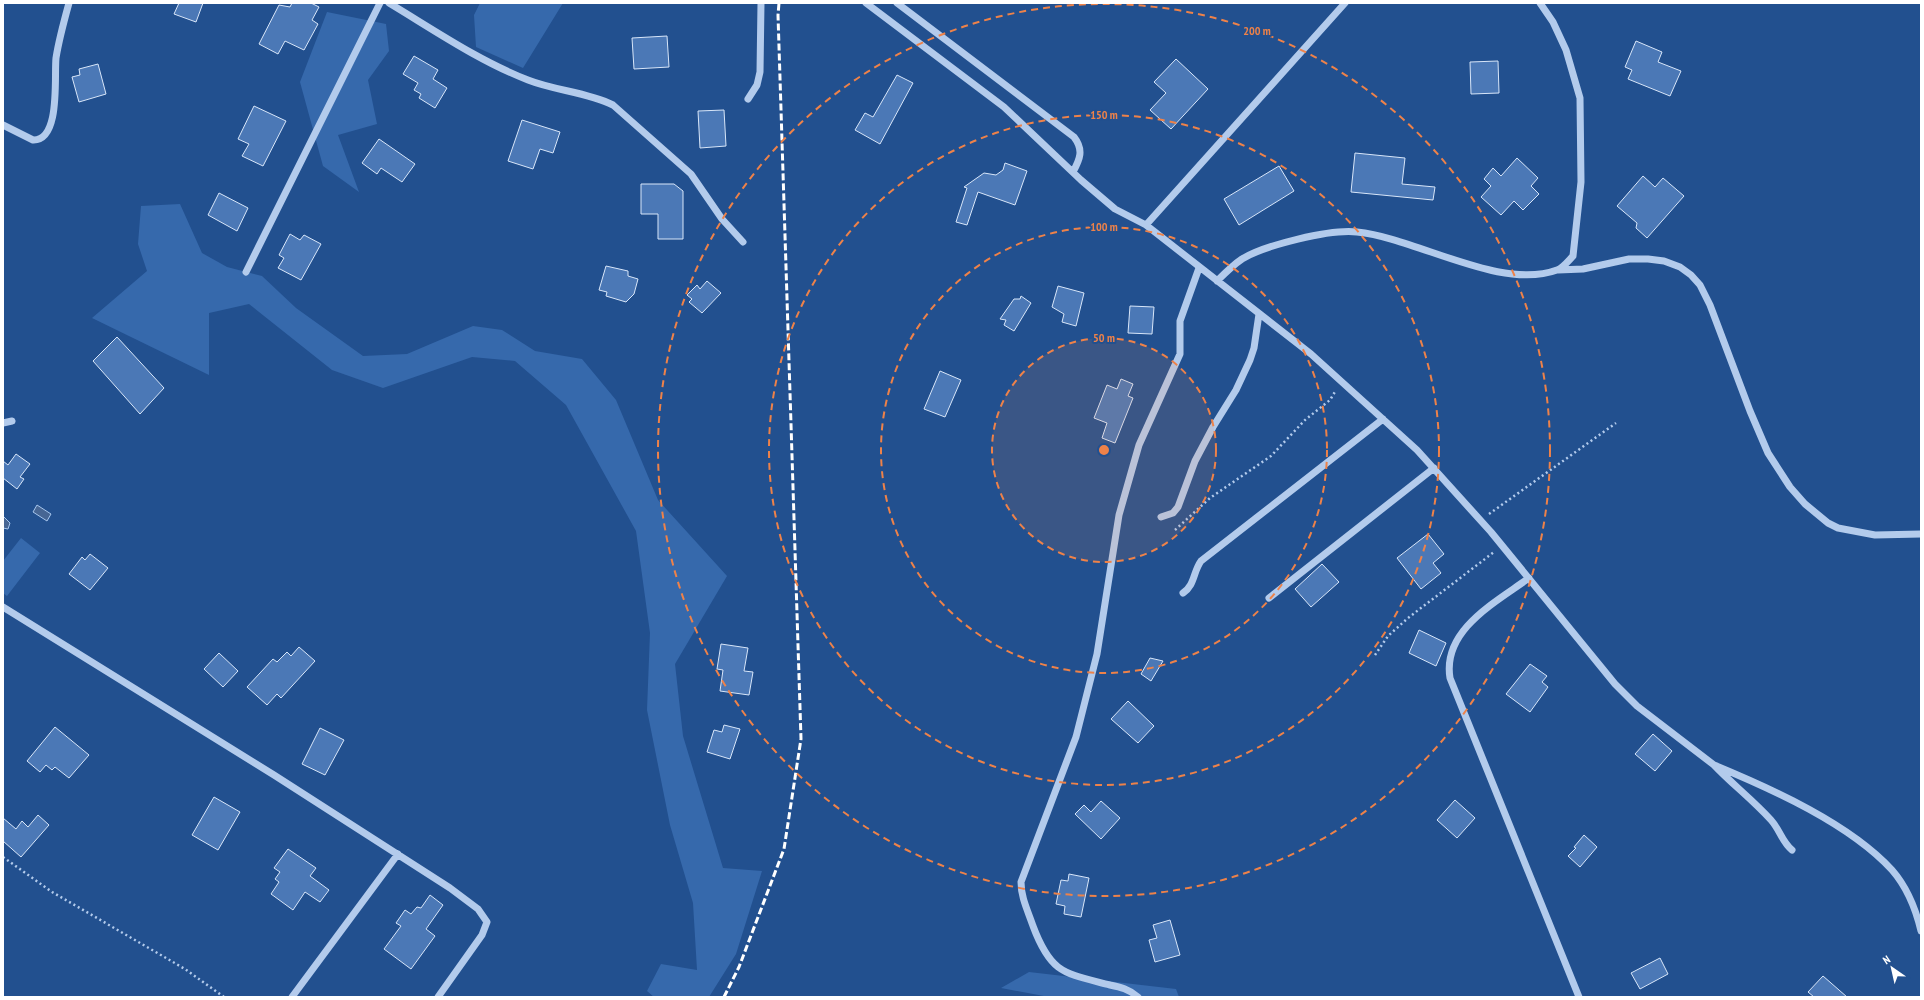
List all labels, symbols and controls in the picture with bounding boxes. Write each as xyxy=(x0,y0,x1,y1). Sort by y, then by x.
text: 200 m xyxy=(1243,23,1271,38)
text: 150 m xyxy=(1090,107,1118,122)
text: 100 m xyxy=(1090,219,1118,234)
text: 50 m xyxy=(1093,330,1115,345)
centre of rings xyxy=(1097,443,1111,457)
north arrow xyxy=(1872,948,1912,988)
text: N xyxy=(1880,952,1893,967)

